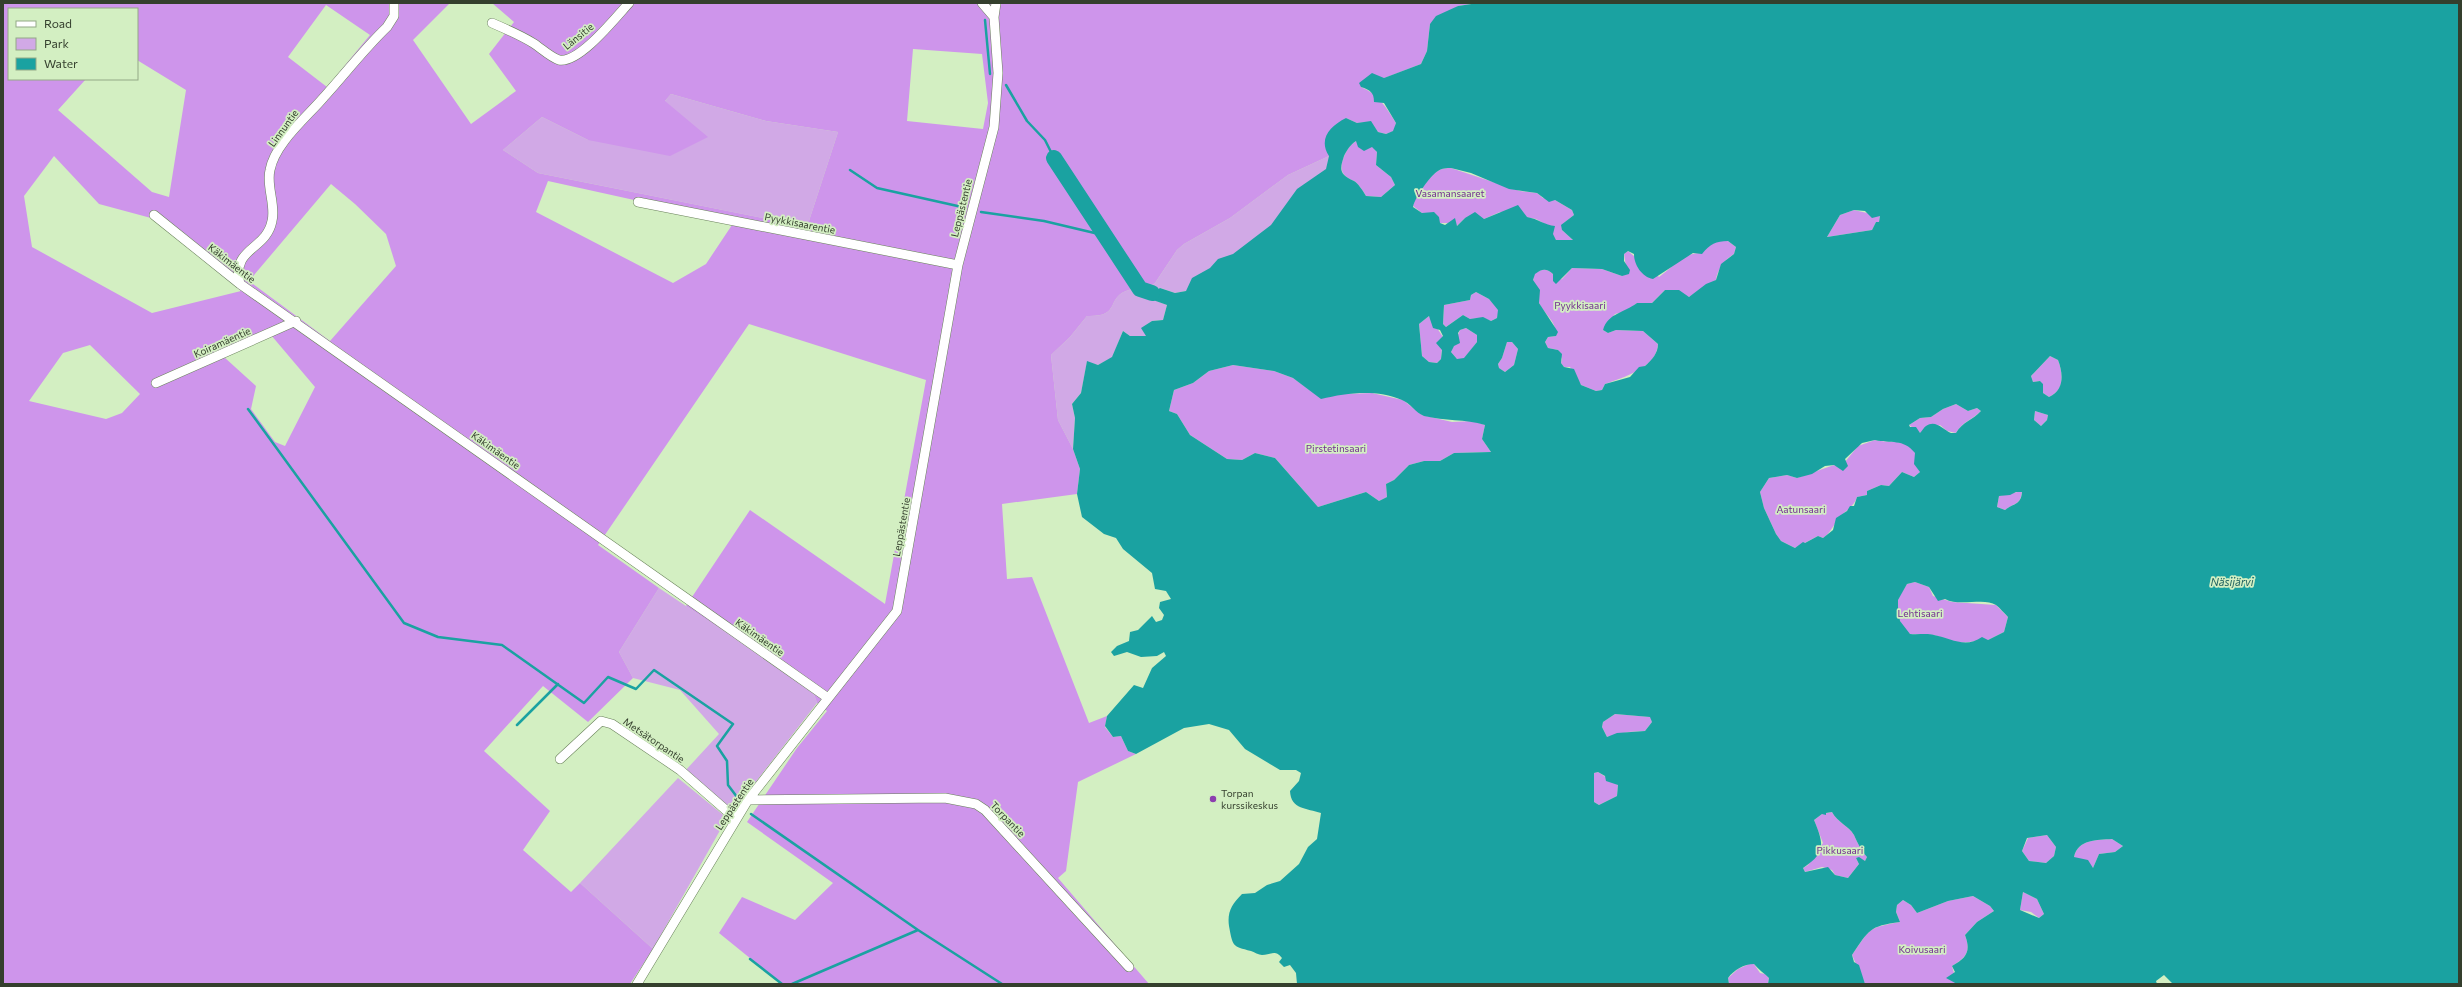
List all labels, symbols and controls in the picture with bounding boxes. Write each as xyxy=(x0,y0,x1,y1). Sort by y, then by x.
legend xyxy=(8,8,138,80)
text: Road xyxy=(44,16,72,30)
street label: Länsitie xyxy=(560,20,596,52)
text: Park xyxy=(44,36,70,50)
text: Water xyxy=(44,56,78,70)
street label: Linnuntie xyxy=(265,107,301,149)
street label: Leppästentie xyxy=(948,178,974,238)
park label: Vasamansaaret xyxy=(1415,187,1485,199)
street label: Pyykkisaarentie xyxy=(764,210,836,236)
street label: Käkimäentie xyxy=(206,241,258,285)
park label: Pyykkisaari xyxy=(1554,299,1606,311)
street label: Koiramäentie xyxy=(192,324,252,360)
street label: Käkimäentie xyxy=(469,429,523,471)
park label: Pirstetinsaari xyxy=(1306,442,1366,454)
street label: Leppästentie xyxy=(890,497,912,557)
park label: Aatunsaari xyxy=(1776,503,1826,515)
water label: Näsijärvi xyxy=(2210,575,2255,588)
park label: Lehtisaari xyxy=(1898,607,1942,619)
street label: Käkimäentie xyxy=(733,616,787,658)
street label: Metsätorpantie xyxy=(621,715,687,765)
street label: Leppästentie xyxy=(712,776,756,832)
place label: Torpan kurssikeskus xyxy=(1221,787,1279,811)
marker: Torpan kurssikeskus xyxy=(1208,794,1218,804)
street label: Torpantie xyxy=(988,799,1028,839)
park label: Pikkusaari xyxy=(1817,844,1863,856)
park label: Koivusaari xyxy=(1898,943,1946,955)

